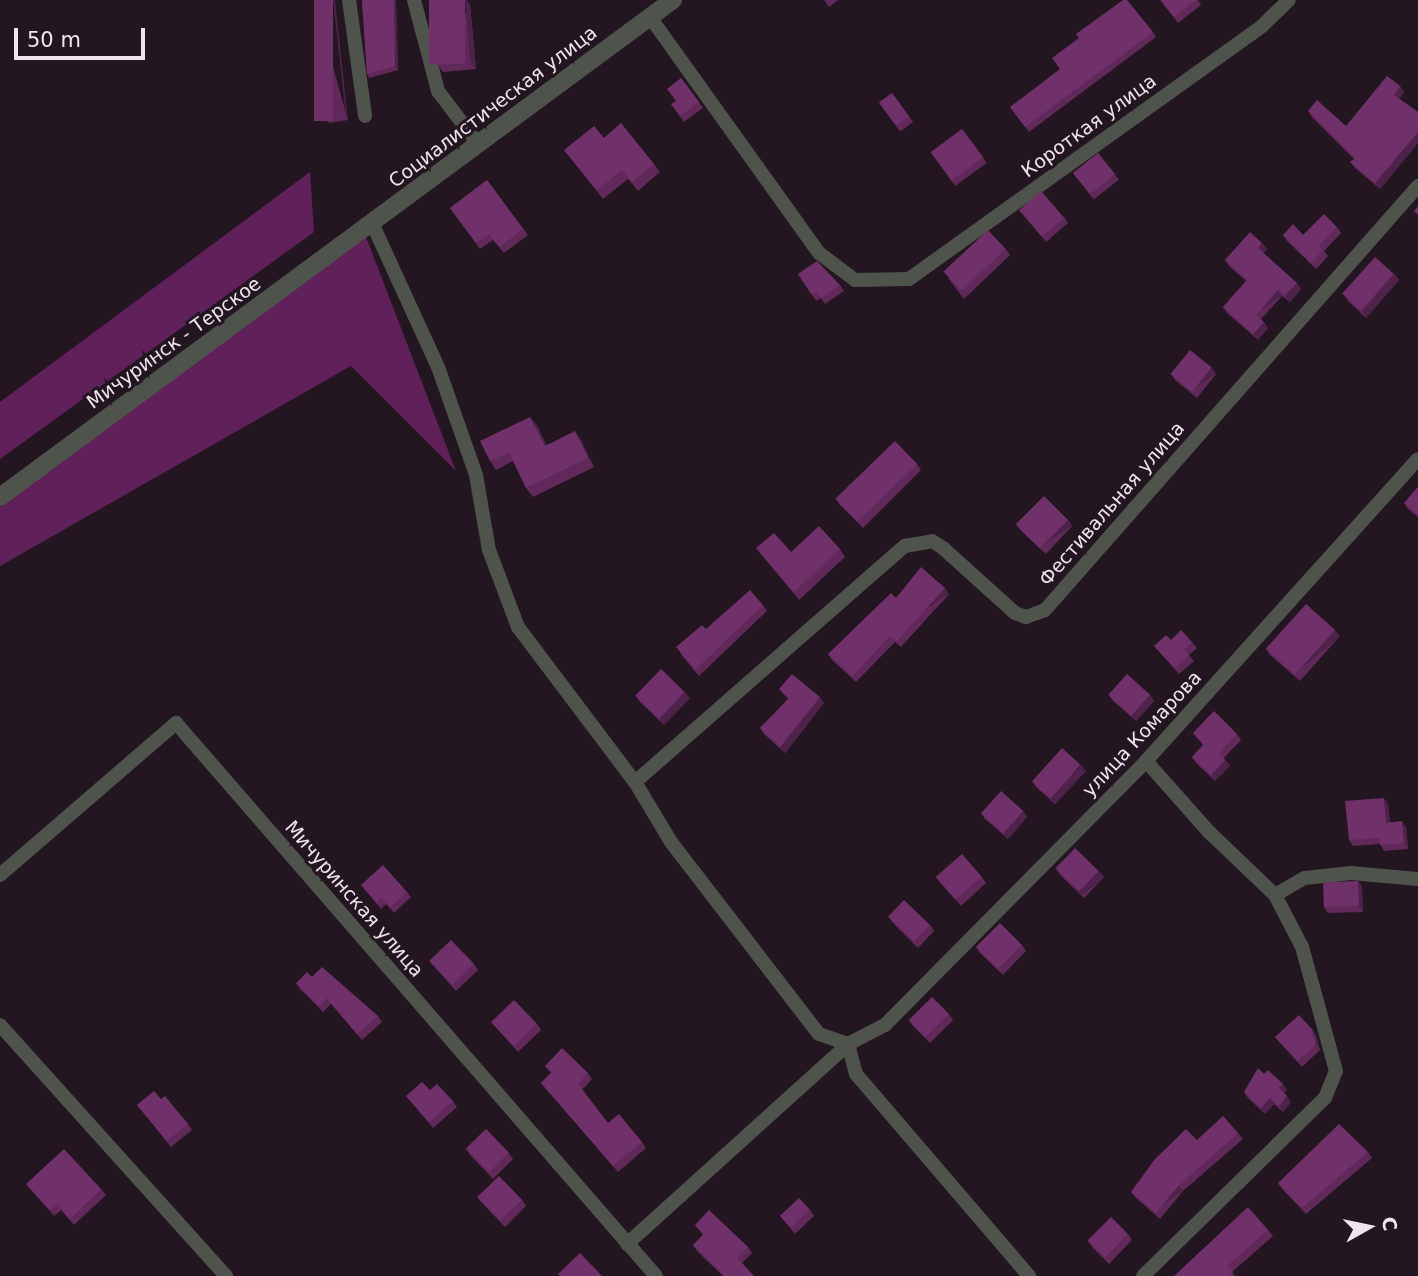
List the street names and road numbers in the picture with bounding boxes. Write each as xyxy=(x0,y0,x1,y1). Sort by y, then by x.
street label: Социалистическая улица xyxy=(385,21,601,193)
street label: Короткая улица xyxy=(1017,70,1161,182)
street label: Мичуринск - Терское xyxy=(83,272,265,414)
street label: Фестивальная улица xyxy=(1035,417,1189,591)
street label: улица Комарова xyxy=(1078,666,1206,802)
street label: Мичуринская улица xyxy=(280,816,428,982)

